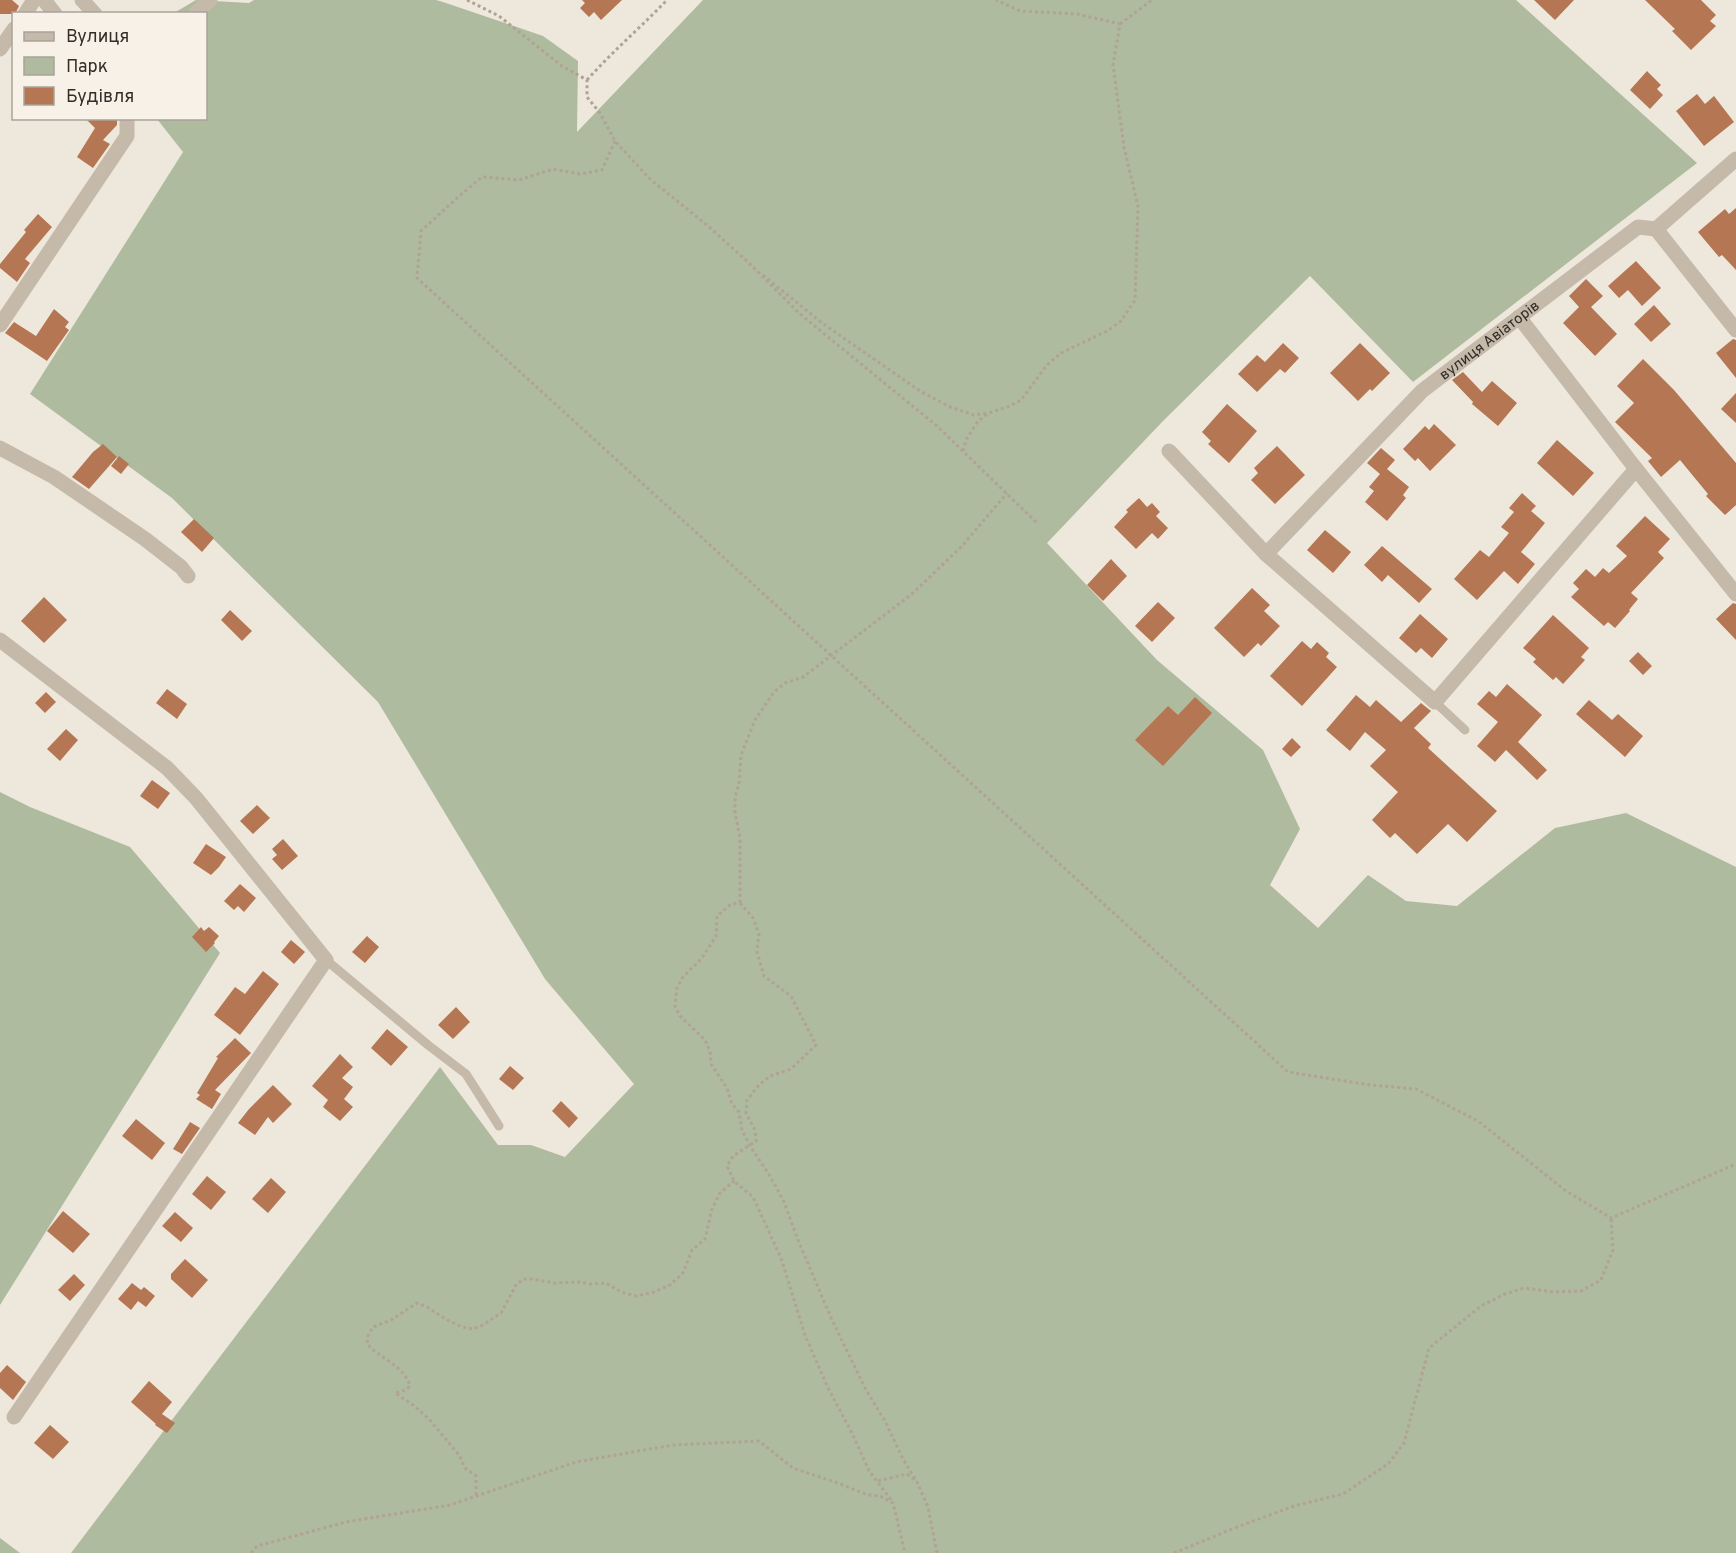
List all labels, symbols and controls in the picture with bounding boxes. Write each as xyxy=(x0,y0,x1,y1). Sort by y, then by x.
legend xyxy=(12,12,207,120)
text: Вулиця xyxy=(66,26,129,49)
text: Парк xyxy=(66,56,108,79)
text: Будівля xyxy=(66,86,134,109)
street label: вулиця Авіаторів xyxy=(1436,297,1544,385)

